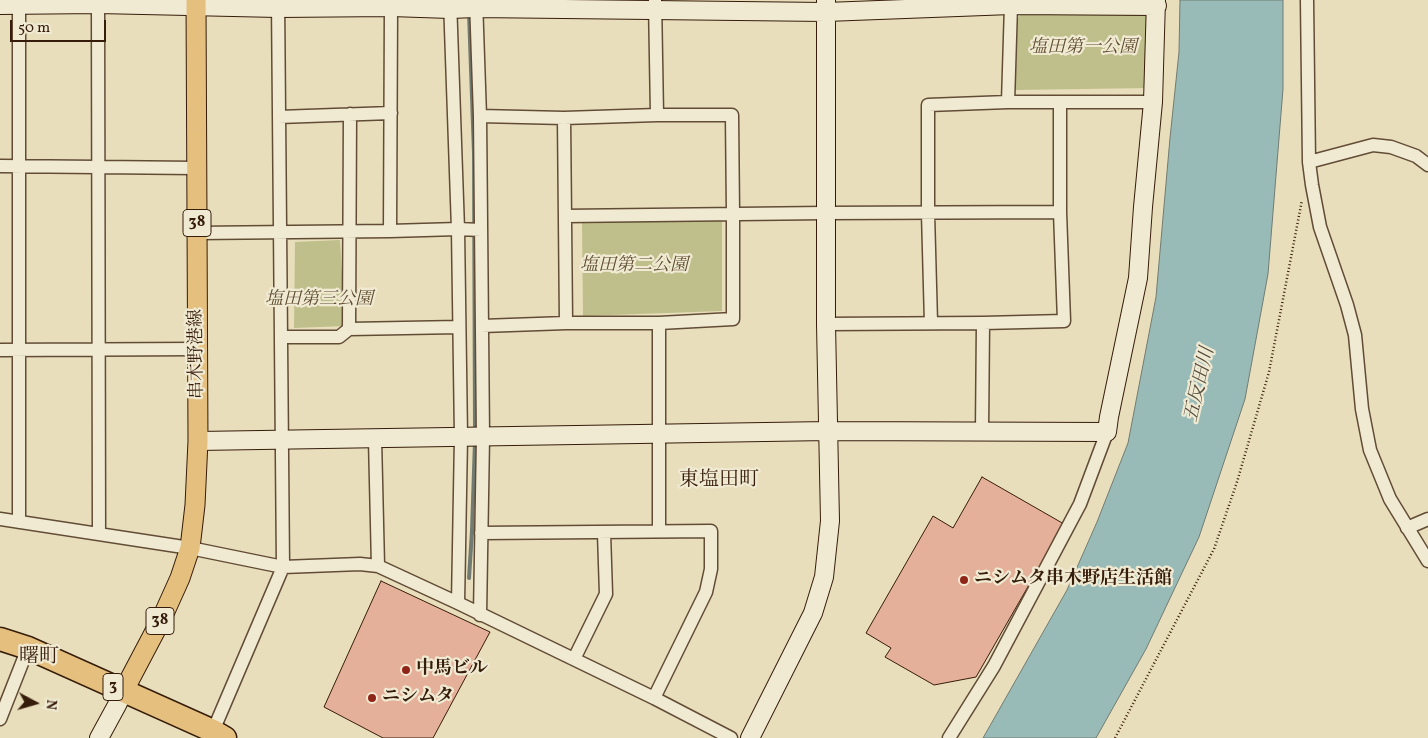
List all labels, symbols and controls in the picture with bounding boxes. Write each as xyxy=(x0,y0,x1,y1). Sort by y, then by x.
scale bar xyxy=(12,10,109,42)
text: 50 m xyxy=(18,18,50,39)
park label: 塩田第一公園 xyxy=(1029,38,1137,60)
road number: 38 xyxy=(183,210,211,237)
park label: 塩田第二公園 xyxy=(580,256,688,278)
park label: 塩田第三公園 xyxy=(265,290,373,312)
street label: 串木野港線 xyxy=(186,309,210,399)
water label: 五反田川 xyxy=(1181,345,1221,425)
district label: 東塩田町 xyxy=(679,469,759,493)
place label: ニシムタ串木野店生活館 xyxy=(974,569,1172,591)
marker: ニシムタ串木野店生活館 xyxy=(958,574,970,586)
road number: 38 xyxy=(146,608,174,634)
district label: 曙町 xyxy=(19,646,59,670)
place label: 中馬ビル xyxy=(416,659,488,681)
marker: 中馬ビル xyxy=(400,664,412,676)
road number: 3 xyxy=(103,674,123,700)
north arrow xyxy=(10,678,60,728)
place label: ニシムタ xyxy=(382,687,454,709)
marker: ニシムタ xyxy=(366,692,378,704)
text: N xyxy=(40,699,60,711)

